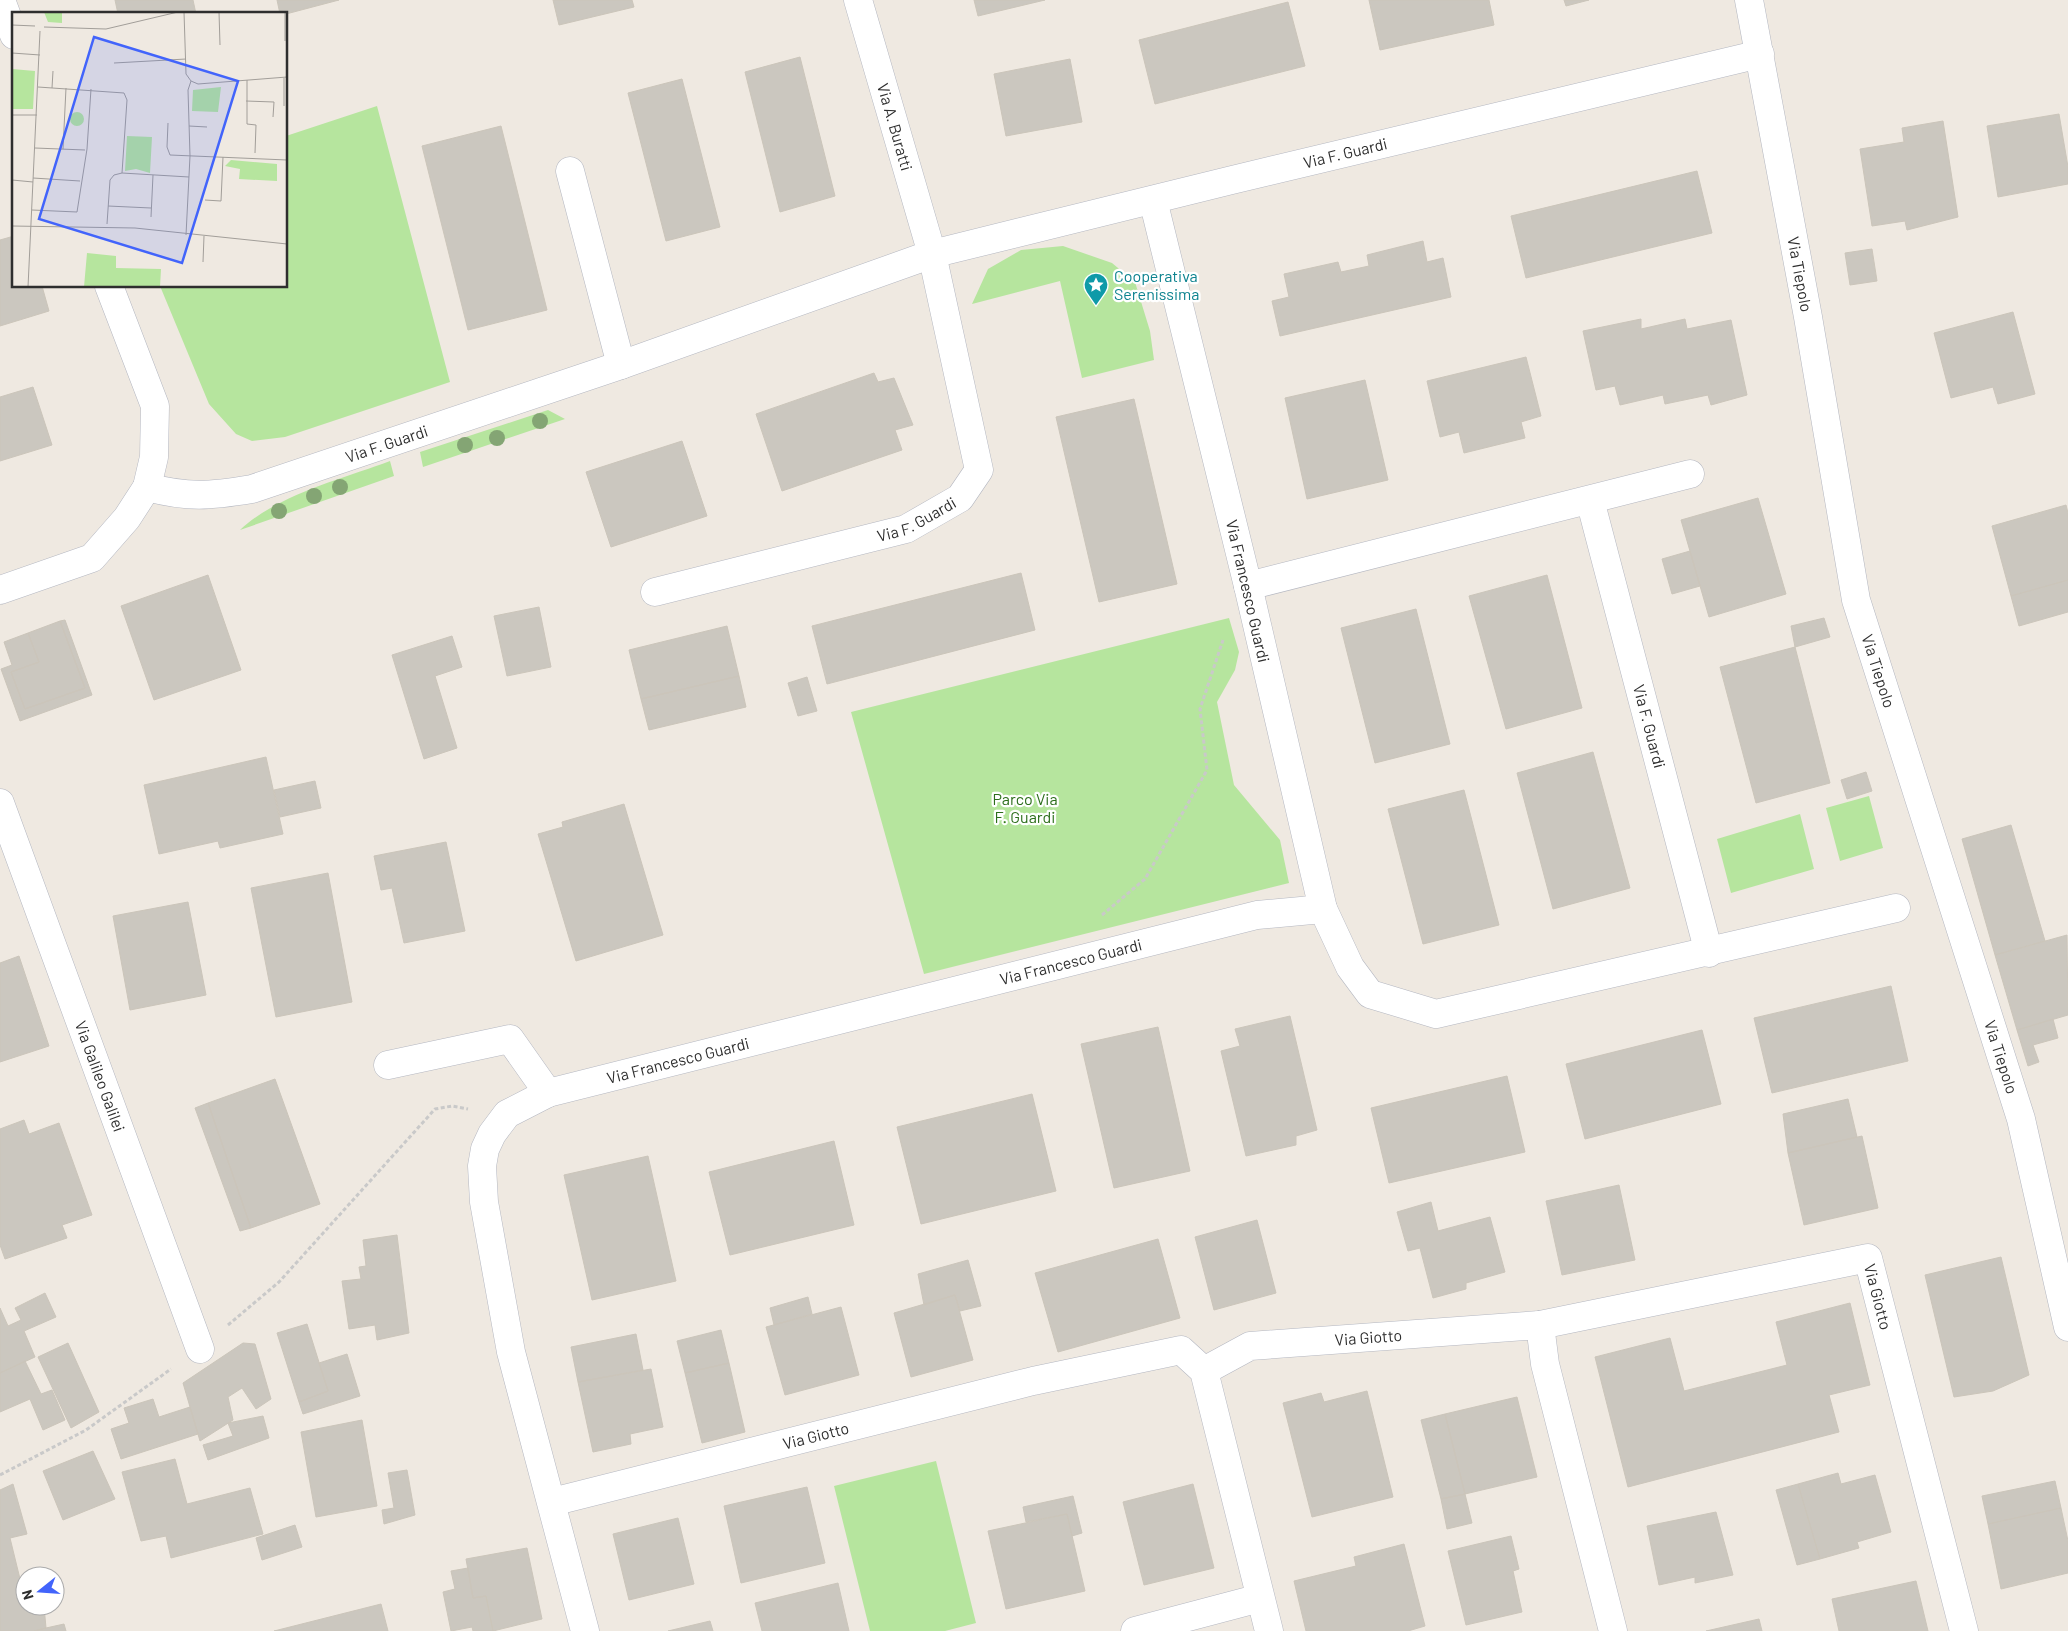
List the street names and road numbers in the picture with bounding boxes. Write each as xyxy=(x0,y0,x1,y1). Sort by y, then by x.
street label: Via A. Buratti xyxy=(874,81,917,173)
street label: Via F. Guardi xyxy=(1301,133,1389,172)
street label: Via Tiepolo xyxy=(1784,235,1817,313)
street label: Via F. Guardi xyxy=(343,421,430,466)
street label: Via F. Guardi xyxy=(875,492,959,545)
street label: Via Francesco Guardi xyxy=(1223,518,1274,664)
street label: Via Tiepolo xyxy=(1858,632,1900,710)
street label: Via F. Guardi xyxy=(1630,682,1670,770)
street label: Via Francesco Guardi xyxy=(997,934,1144,988)
street label: Via Galileo Galilei xyxy=(72,1018,130,1134)
street label: Via Tiepolo xyxy=(1981,1018,2022,1096)
street label: Via Francesco Guardi xyxy=(605,1033,751,1087)
street label: Via Giotto xyxy=(1861,1262,1896,1332)
street label: Via Giotto xyxy=(1334,1325,1403,1349)
street label: Via Giotto xyxy=(781,1418,851,1453)

